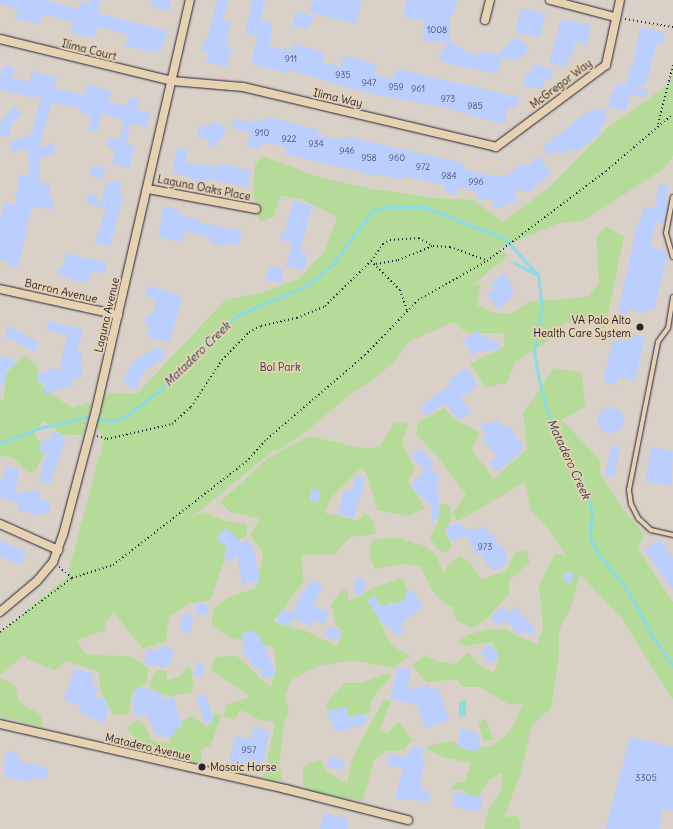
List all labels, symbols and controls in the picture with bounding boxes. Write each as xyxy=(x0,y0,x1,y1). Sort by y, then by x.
house number: 1008 xyxy=(427,25,447,35)
street label: Ilima Court xyxy=(60,37,118,63)
house number: 911 xyxy=(285,54,297,64)
street label: McGregor Way xyxy=(528,56,594,112)
house number: 935 xyxy=(335,70,351,80)
house number: 947 xyxy=(362,78,376,88)
house number: 959 xyxy=(388,82,404,92)
house number: 961 xyxy=(411,84,425,94)
street label: Ilima Way xyxy=(312,86,364,110)
house number: 973 xyxy=(441,94,455,104)
house number: 985 xyxy=(467,101,483,111)
house number: 910 xyxy=(255,128,269,138)
house number: 922 xyxy=(281,134,297,144)
house number: 934 xyxy=(308,139,324,149)
house number: 946 xyxy=(339,146,355,156)
house number: 958 xyxy=(361,153,377,163)
house number: 960 xyxy=(389,153,405,163)
house number: 972 xyxy=(416,162,430,172)
house number: 984 xyxy=(441,171,457,181)
street label: Laguna Oaks Place xyxy=(156,172,252,204)
house number: 996 xyxy=(468,177,484,187)
street label: Barron Avenue xyxy=(23,276,99,306)
street label: Laguna Avenue xyxy=(92,276,122,354)
place label: VA Palo Alto Health Care System xyxy=(533,314,631,340)
water label: Matadero Creek xyxy=(161,319,233,389)
marker: VA Palo Alto Health Care System xyxy=(634,321,646,333)
park label: Bol Park xyxy=(259,360,301,374)
water label: Matadero Creek xyxy=(544,417,594,501)
house number: 973 xyxy=(478,542,492,552)
street label: Matadero Avenue xyxy=(104,731,192,763)
house number: 957 xyxy=(242,745,256,755)
place label: Mosaic Horse xyxy=(210,760,276,774)
marker: Mosaic Horse xyxy=(197,762,207,772)
house number: 3305 xyxy=(635,773,657,783)

